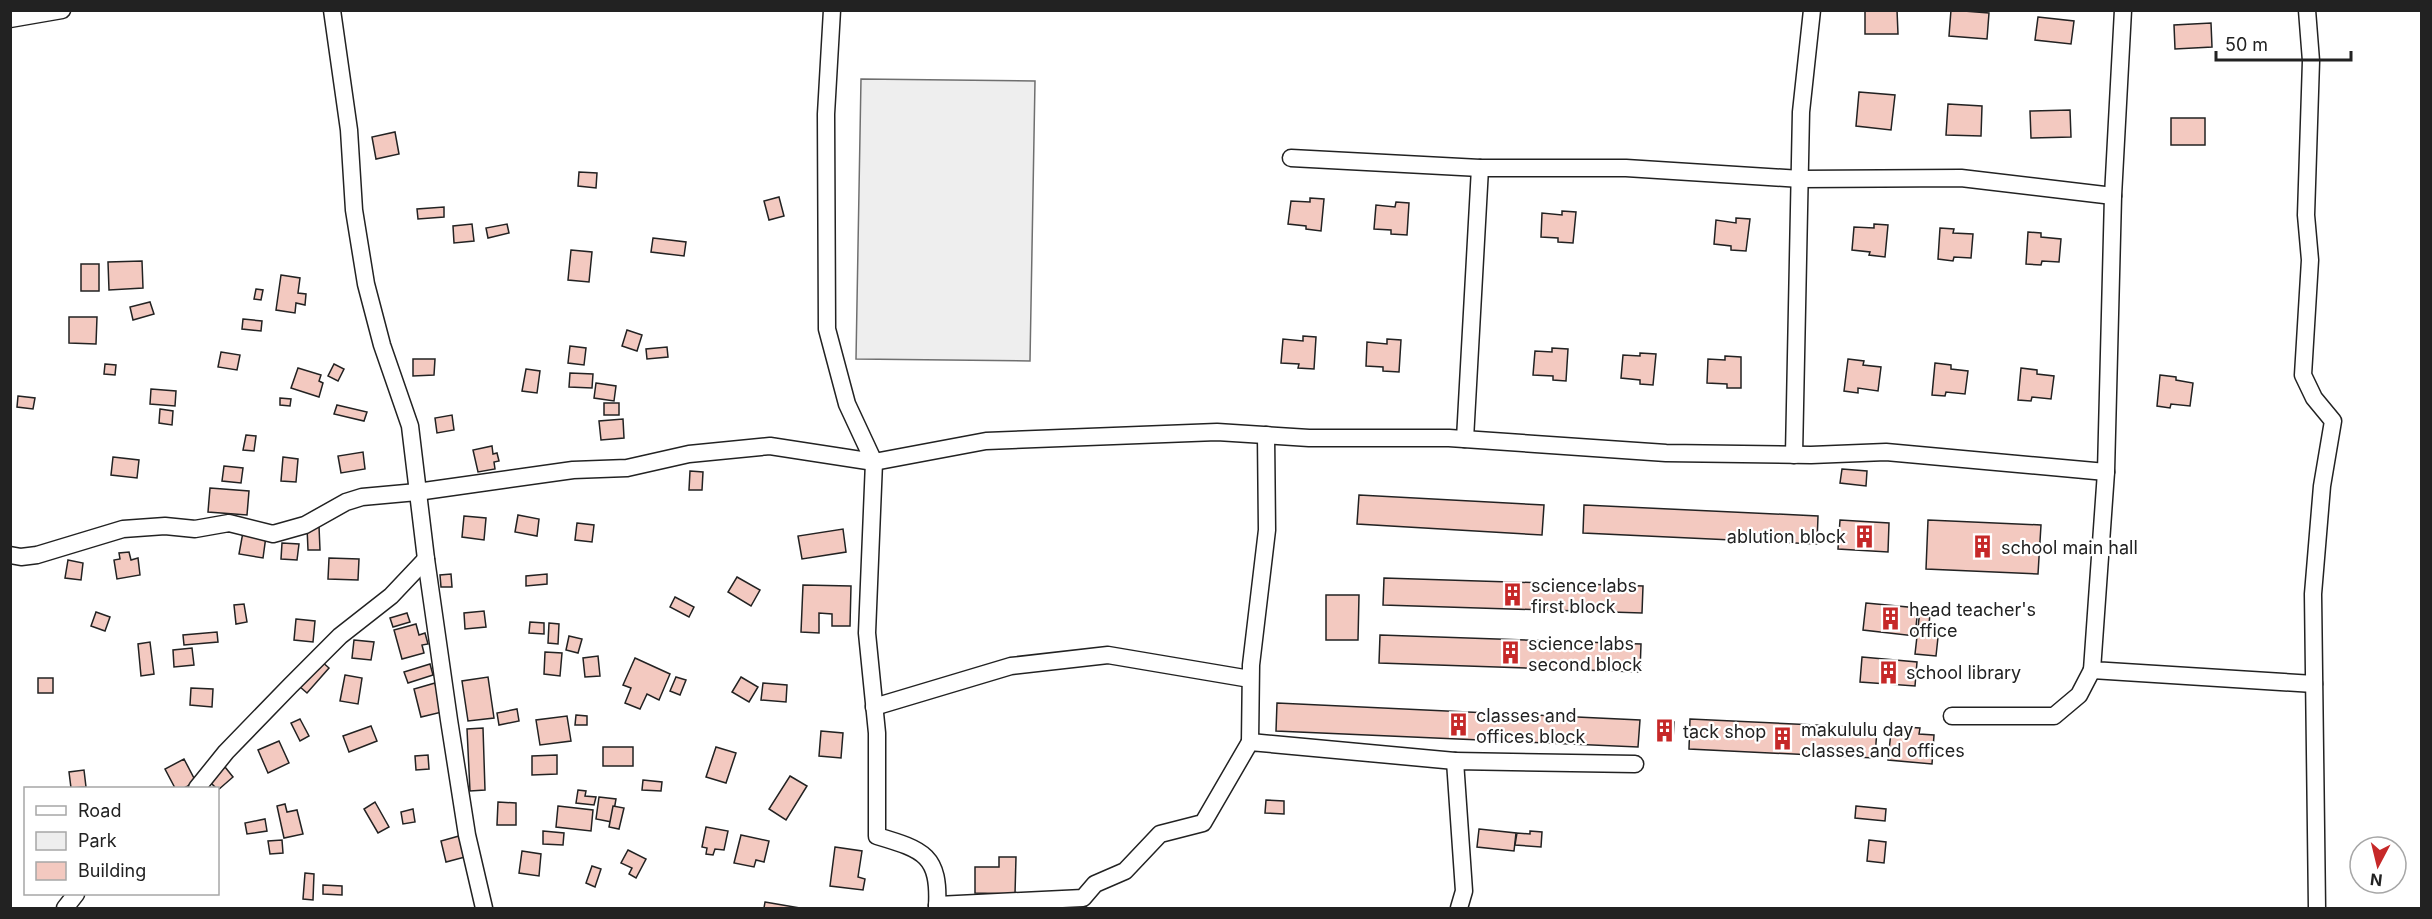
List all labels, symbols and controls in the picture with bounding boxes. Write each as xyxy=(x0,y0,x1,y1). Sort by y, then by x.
scale bar xyxy=(2216,24,2351,62)
text: 50 m xyxy=(2225,34,2268,55)
building icon: ablution block xyxy=(1851,523,1877,549)
place label: ablution block xyxy=(1727,526,1846,547)
building icon: school main hall xyxy=(1970,534,1996,560)
place label: school main hall xyxy=(2001,537,2138,558)
place label: science labs first block xyxy=(1531,575,1637,617)
building icon: science labs first block xyxy=(1500,582,1526,608)
place label: head teacher's office xyxy=(1909,599,2036,641)
building icon: head teacher's office xyxy=(1878,606,1904,632)
place label: science labs second block xyxy=(1528,633,1642,675)
building icon: science labs second block xyxy=(1497,640,1523,666)
building icon: school library xyxy=(1875,659,1901,685)
place label: school library xyxy=(1906,662,2021,683)
place label: classes and offices block xyxy=(1476,705,1586,747)
building icon: classes and offices block xyxy=(1445,712,1471,738)
building icon: tack shop xyxy=(1652,718,1678,744)
place label: makululu day classes and offices xyxy=(1801,719,1965,761)
place label: tack shop xyxy=(1683,721,1766,742)
building icon: makululu day classes and offices xyxy=(1770,726,1796,752)
legend xyxy=(24,787,219,895)
text: Road xyxy=(78,800,121,821)
text: Park xyxy=(78,830,117,851)
north arrow xyxy=(2348,835,2408,895)
text: Building xyxy=(78,860,146,881)
text: N xyxy=(2369,869,2383,891)

